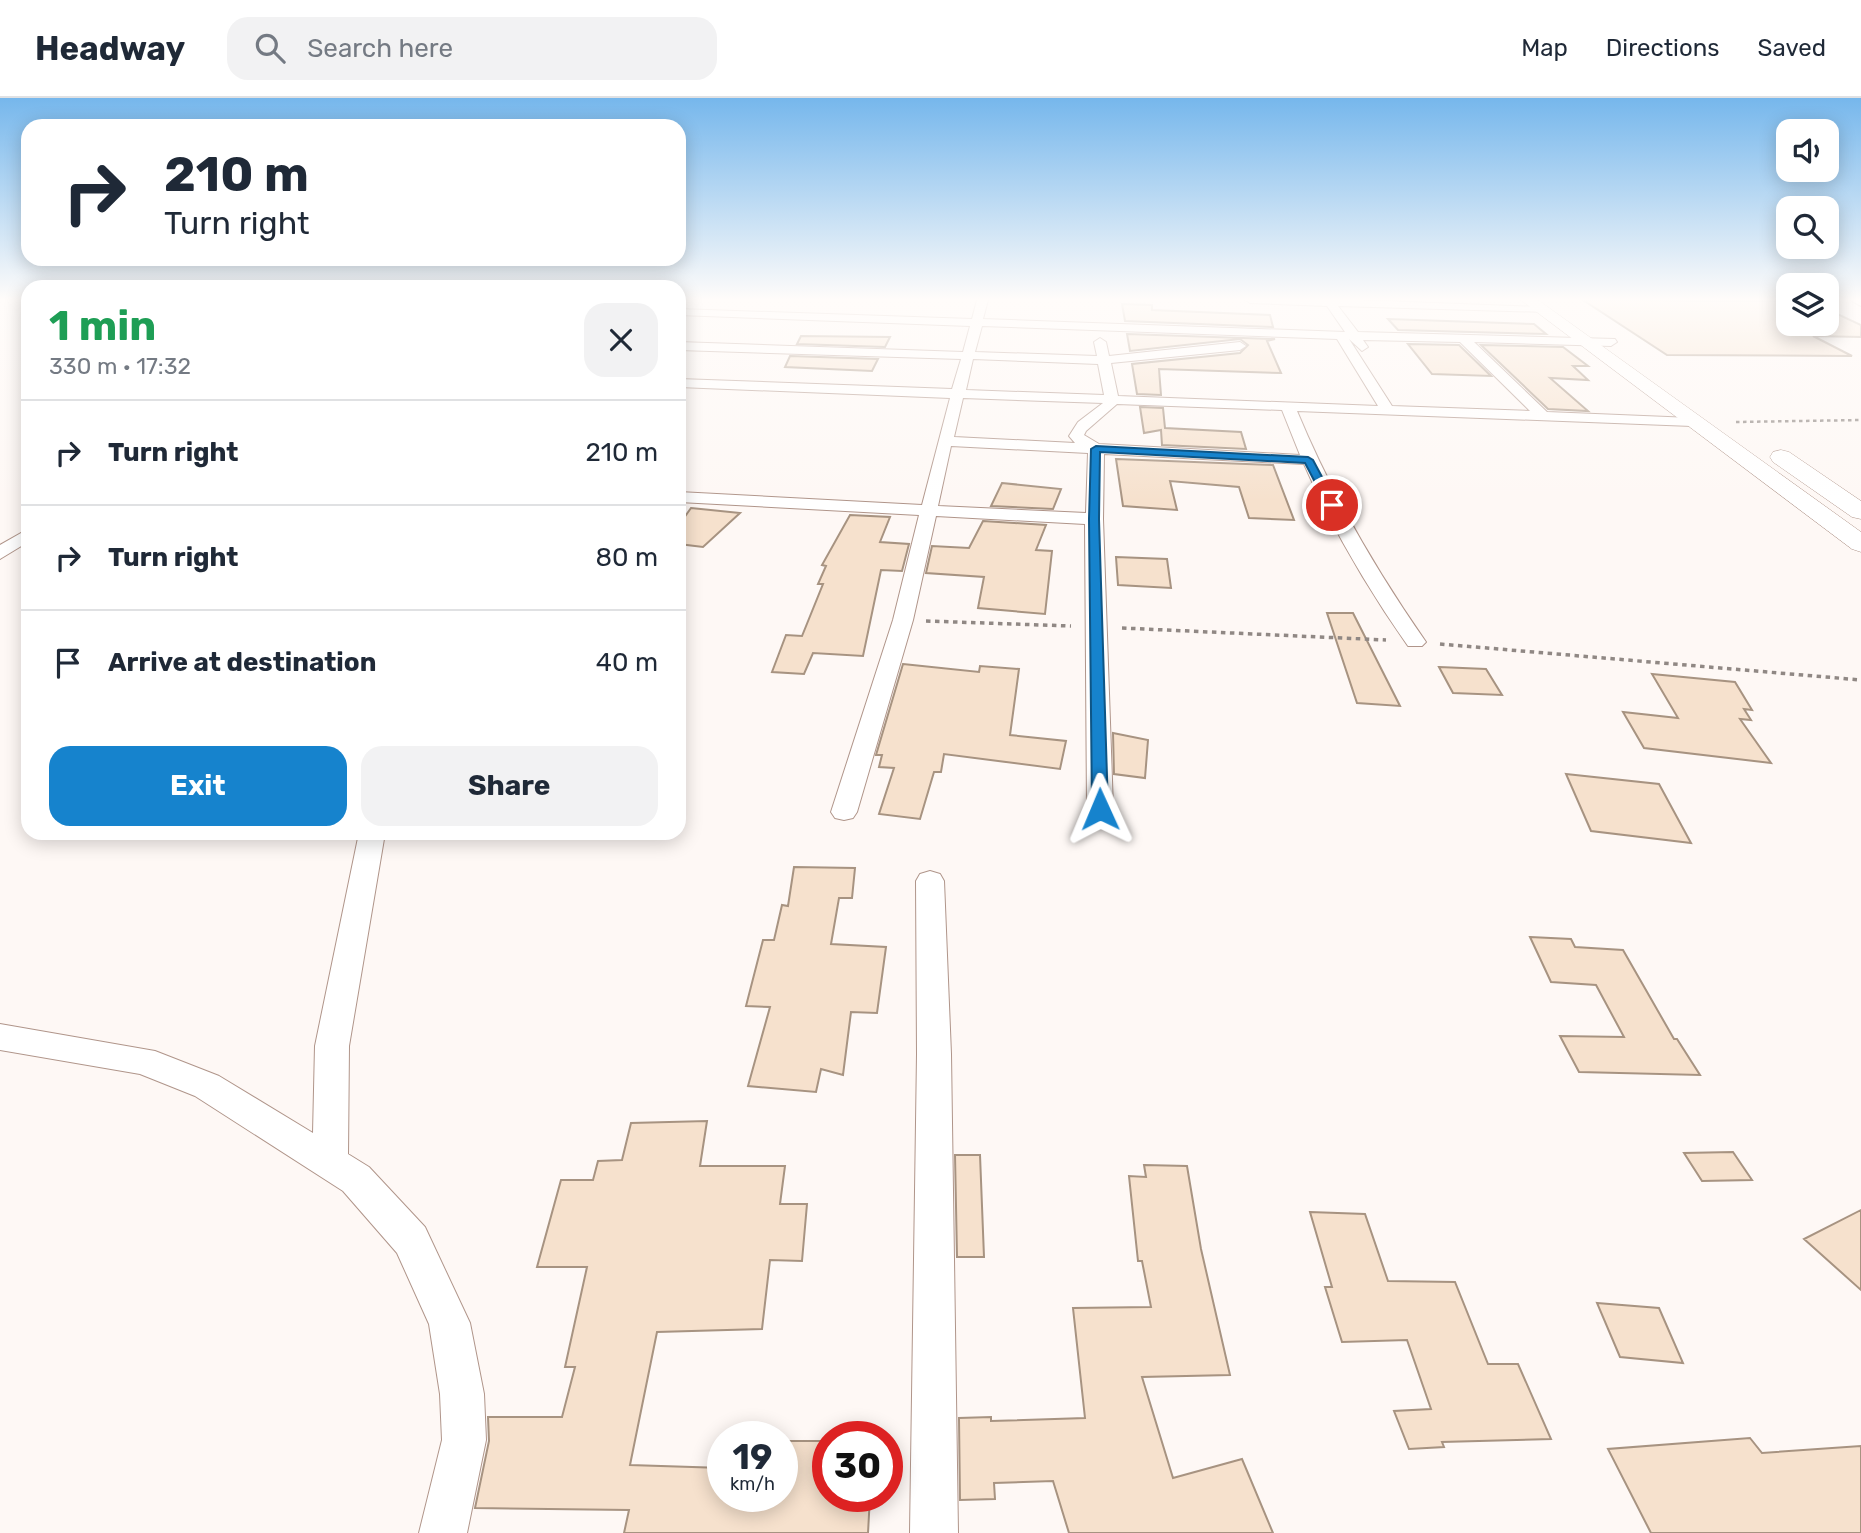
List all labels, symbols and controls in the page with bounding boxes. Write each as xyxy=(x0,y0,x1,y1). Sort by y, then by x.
search box xyxy=(227,17,717,80)
text: Headway xyxy=(35,29,185,68)
icon: search xyxy=(251,29,289,67)
text: Search here xyxy=(307,33,453,64)
text: Map xyxy=(1521,34,1568,62)
text: Directions xyxy=(1606,34,1719,62)
text: Saved xyxy=(1757,34,1826,62)
map controls xyxy=(1776,119,1839,336)
button: sound xyxy=(1776,119,1839,182)
text: 210 m xyxy=(164,145,309,203)
icon: right xyxy=(49,147,140,238)
button: search xyxy=(1776,196,1839,259)
text: Turn right xyxy=(164,204,309,242)
button: layers xyxy=(1776,273,1839,336)
text: 1 min xyxy=(49,301,156,351)
button: close xyxy=(584,303,658,377)
text: 330 m · 17:32 xyxy=(49,352,191,380)
icon: right xyxy=(49,434,87,472)
text: Turn right xyxy=(108,437,238,468)
text: 210 m xyxy=(586,437,658,468)
pin xyxy=(1302,475,1362,535)
icon: arrive xyxy=(1313,486,1351,524)
icon: right xyxy=(49,539,87,577)
text: Turn right xyxy=(108,542,238,573)
text: 80 m xyxy=(595,542,658,573)
icon: arrive xyxy=(49,644,87,682)
text: Arrive at destination xyxy=(108,647,376,678)
text: 40 m xyxy=(596,647,658,678)
button: Exit xyxy=(49,746,347,826)
button: Share xyxy=(361,746,658,826)
position arrow xyxy=(1063,772,1137,846)
speed limit sign: 30 xyxy=(812,1421,903,1512)
text: 19 xyxy=(733,1436,772,1478)
text: km/h xyxy=(730,1473,775,1495)

